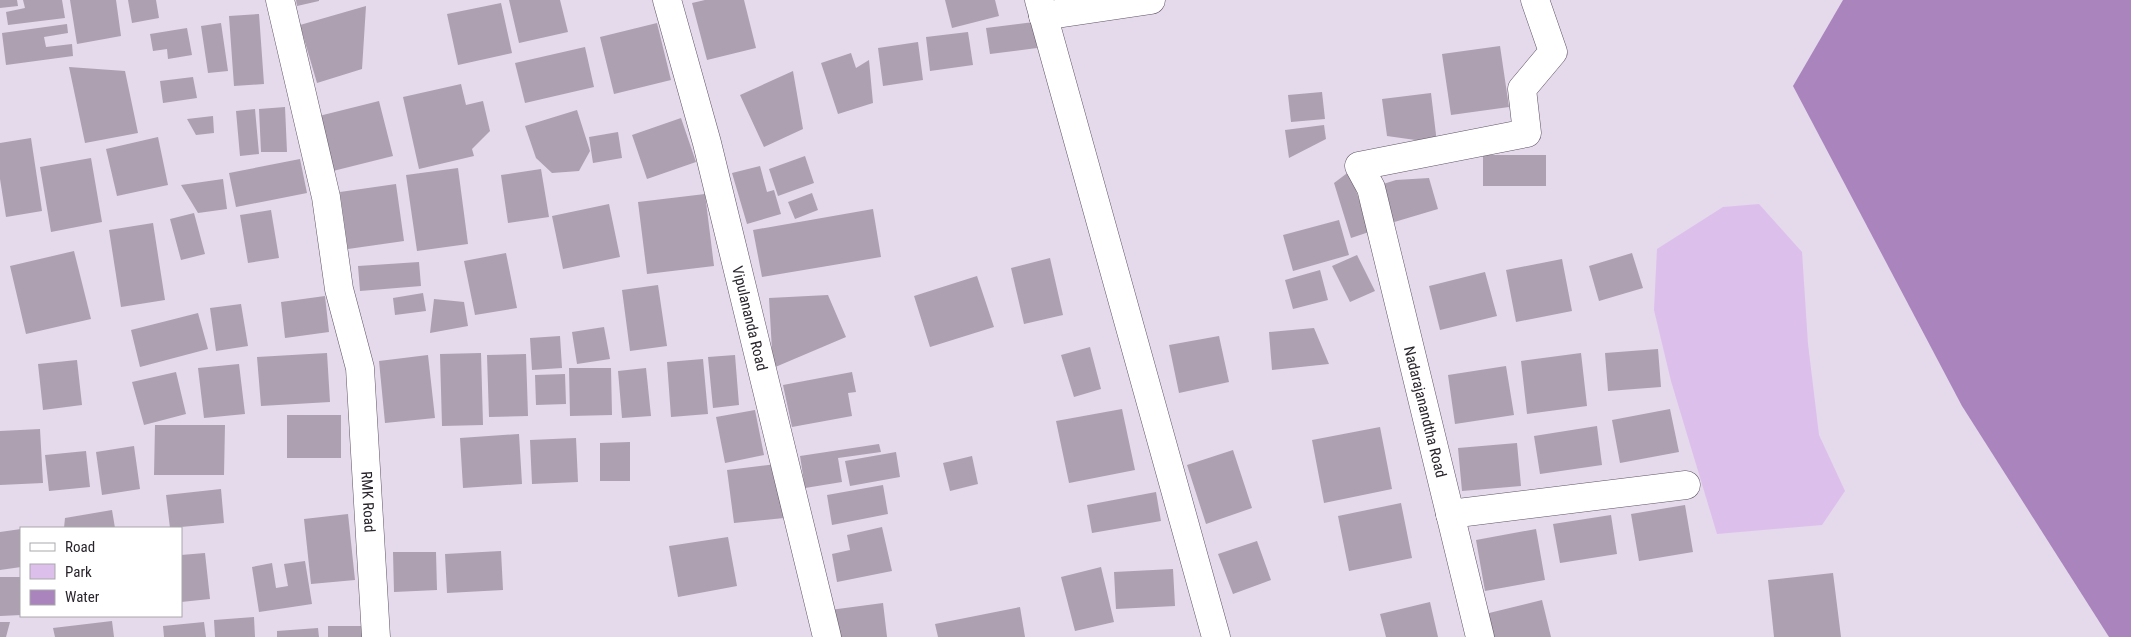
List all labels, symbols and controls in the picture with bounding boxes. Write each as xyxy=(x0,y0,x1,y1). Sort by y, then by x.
street label: Vipulananda Road xyxy=(728,264,771,373)
street label: Nadarajanandtha Road xyxy=(1400,344,1450,480)
street label: RMK Road xyxy=(357,471,379,533)
legend xyxy=(20,527,182,617)
text: Road xyxy=(65,538,95,556)
text: Park xyxy=(65,563,92,581)
text: Water xyxy=(65,588,100,606)

